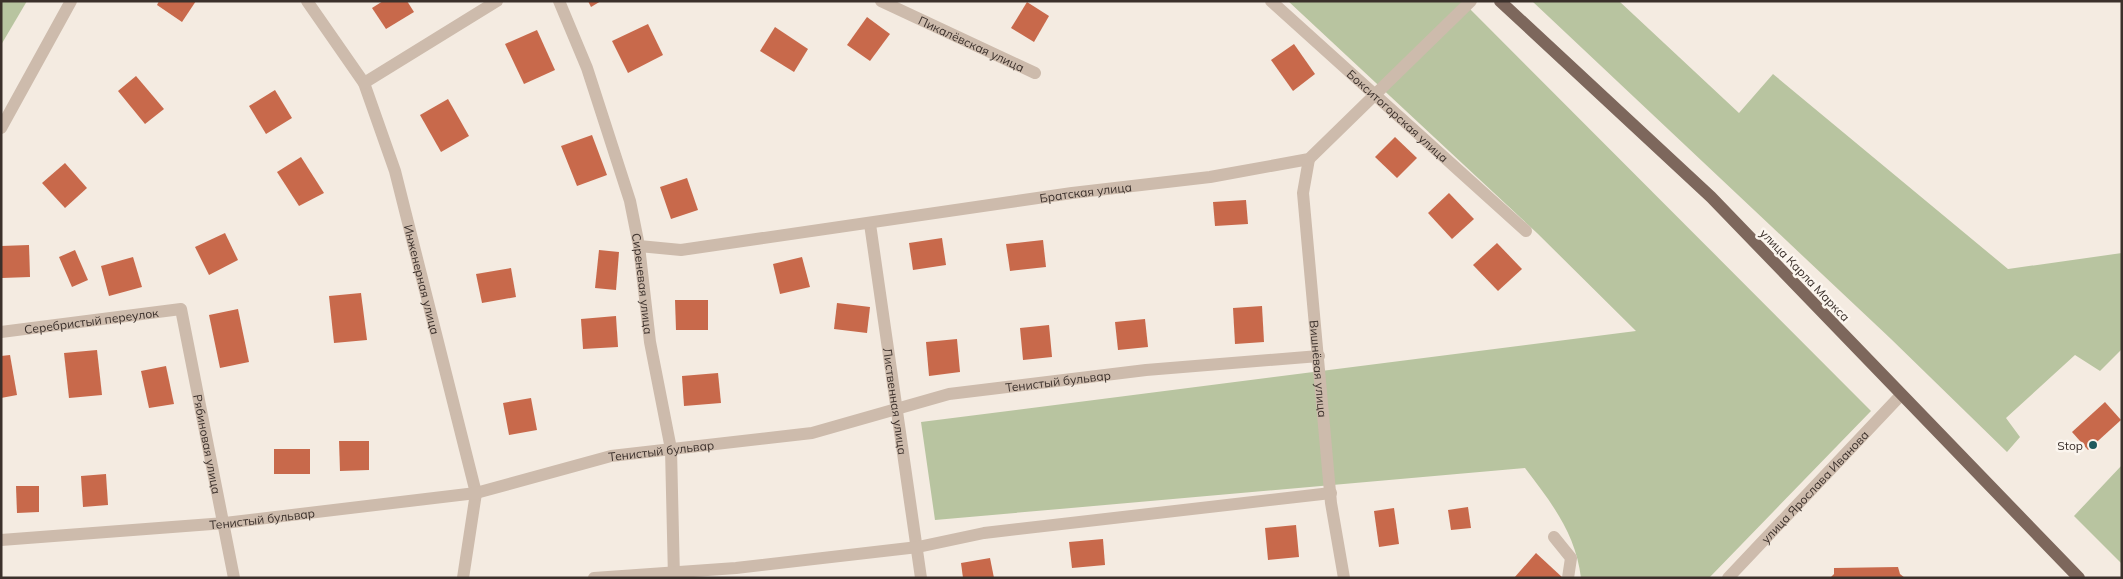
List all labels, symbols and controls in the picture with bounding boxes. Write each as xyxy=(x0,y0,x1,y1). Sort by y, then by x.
street label: Пикалёвская улица xyxy=(916,12,1027,75)
street label: Бокситогорская улица xyxy=(1344,66,1452,165)
street label: Братская улица xyxy=(1039,179,1133,205)
street label: Инженерная улица xyxy=(401,223,443,336)
street label: улица Карла Маркса xyxy=(1757,226,1853,324)
street label: Сиреневая улица xyxy=(629,232,657,335)
street label: Серебристый переулок xyxy=(23,304,160,336)
street label: Вишнёвая улица xyxy=(1307,319,1331,418)
street label: Лиственная улица xyxy=(880,347,911,456)
street label: Тенистый бульвар xyxy=(1004,367,1112,395)
street label: Рябиновая улица xyxy=(190,393,225,495)
street label: улица Ярослава Иванова xyxy=(1758,427,1871,546)
street label: Тенистый бульвар xyxy=(608,437,715,464)
place label: Stop xyxy=(2057,438,2083,453)
marker: Stop xyxy=(2087,439,2099,451)
street label: Тенистый бульвар xyxy=(209,505,316,532)

